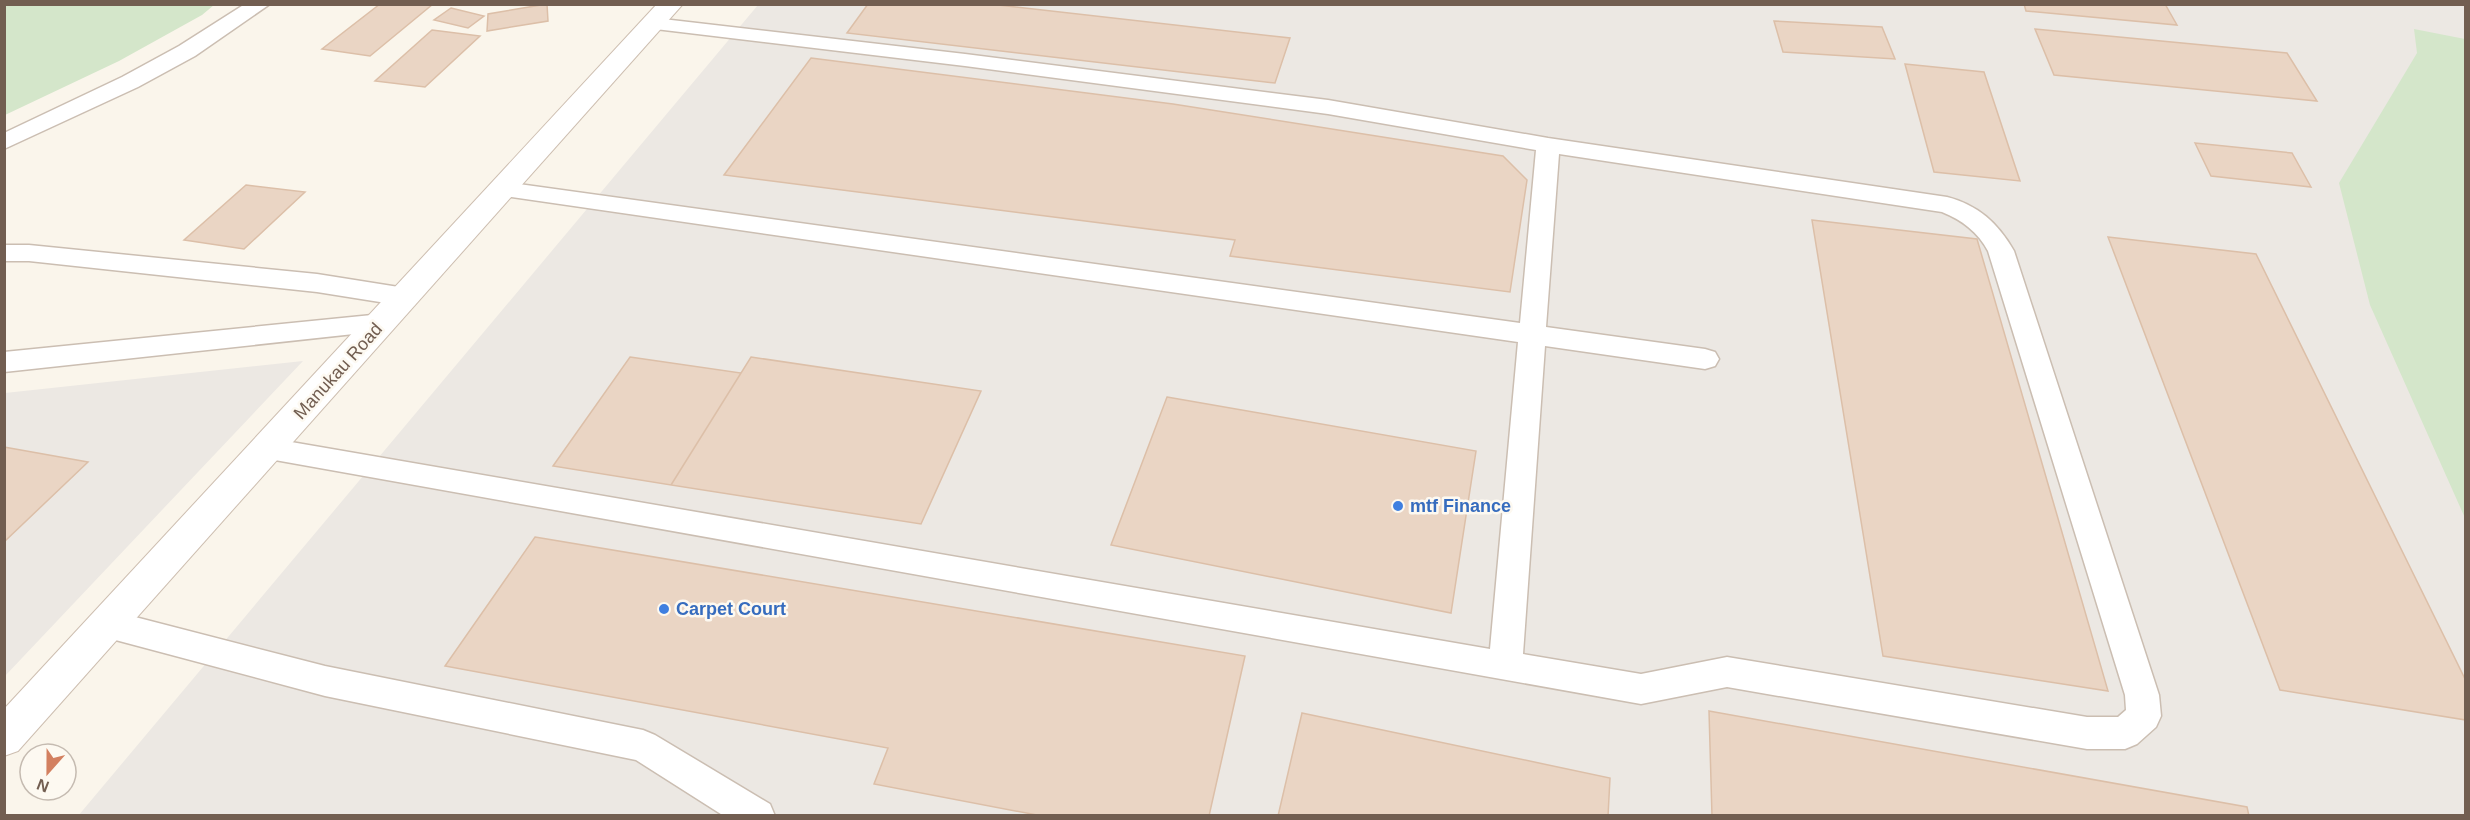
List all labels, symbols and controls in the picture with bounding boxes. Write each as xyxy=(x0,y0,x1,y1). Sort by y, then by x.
street label: Manukau Road xyxy=(290,319,386,423)
place label: mtf Finance xyxy=(1410,496,1511,516)
marker: mtf Finance xyxy=(1391,499,1405,513)
place label: Carpet Court xyxy=(676,599,786,619)
marker: Carpet Court xyxy=(657,602,671,616)
north arrow xyxy=(18,742,78,802)
text: N xyxy=(34,776,51,796)

